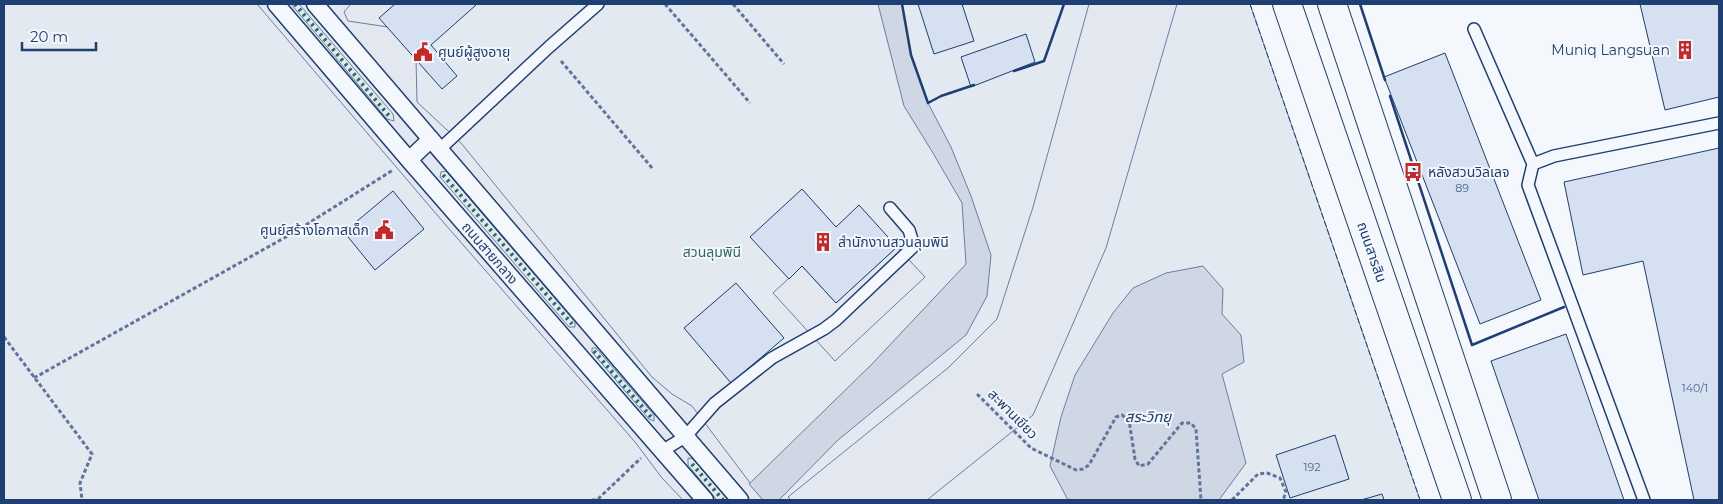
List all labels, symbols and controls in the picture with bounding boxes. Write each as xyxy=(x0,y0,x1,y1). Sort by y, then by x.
scale bar xyxy=(22,20,96,52)
text: 20 m xyxy=(30,27,68,46)
building icon: Muniq Langsuan xyxy=(1674,39,1696,61)
public building icon: ศูนย์ผู้สูงอายุ xyxy=(412,41,434,63)
place label: Muniq Langsuan xyxy=(1551,41,1670,59)
place label: ศูนย์ผู้สูงอายุ xyxy=(438,43,510,61)
bus stop icon: หลังสวนวิลเลจ xyxy=(1402,161,1424,183)
place label: หลังสวนวิลเลจ xyxy=(1428,163,1510,181)
house number: 89 xyxy=(1455,181,1469,195)
street label: ถนนสายกลาง xyxy=(458,218,522,288)
public building icon: ศูนย์สร้างโอกาสเด็ก xyxy=(373,219,395,241)
street label: ถนนสารสิน xyxy=(1353,219,1391,285)
place label: ศูนย์สร้างโอกาสเด็ก xyxy=(260,221,369,239)
building icon: สำนักงานสวนลุมพินี xyxy=(812,231,834,253)
place label: สำนักงานสวนลุมพินี xyxy=(838,233,949,251)
park label: สวนลุมพินี xyxy=(683,243,741,261)
house number: 140/1 xyxy=(1682,381,1708,395)
street label: สะพานเขียว xyxy=(984,385,1042,443)
water label: สระวิทยุ xyxy=(1125,407,1172,426)
house number: 192 xyxy=(1304,460,1320,474)

